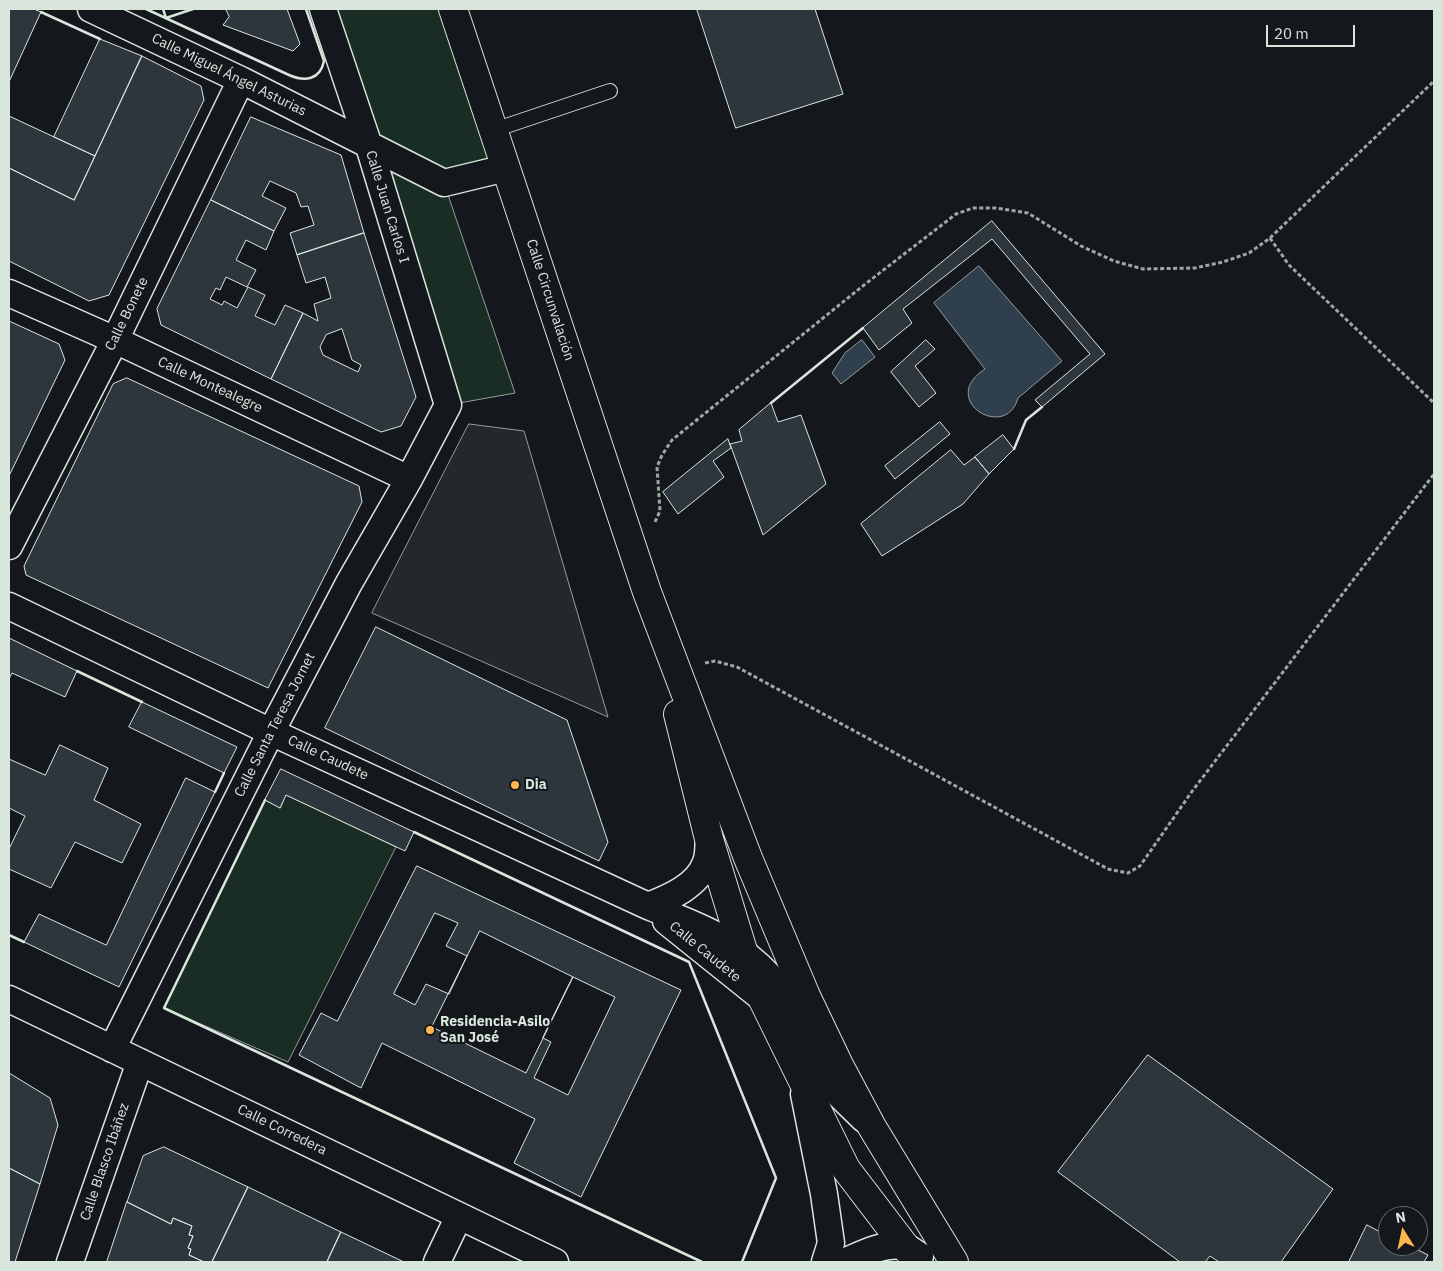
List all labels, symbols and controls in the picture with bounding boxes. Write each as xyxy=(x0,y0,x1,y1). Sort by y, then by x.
scale bar xyxy=(1268,15,1357,47)
text: 20 m xyxy=(1274,24,1309,43)
street label: Calle Miguel Ángel Asturias xyxy=(149,30,309,120)
street label: Calle Juan Carlos I xyxy=(362,149,412,265)
street label: Calle Circunvalación xyxy=(522,237,578,363)
street label: Calle Bonete xyxy=(102,274,152,354)
street label: Calle Montealegre xyxy=(155,353,265,417)
street label: Calle Santa Teresa Jornet xyxy=(231,650,319,800)
street label: Calle Caudete xyxy=(285,732,371,784)
place label: Dia xyxy=(525,777,547,793)
marker: Dia xyxy=(509,779,521,791)
street label: Calle Caudete xyxy=(666,918,744,986)
place label: Residencia-Asilo San José xyxy=(440,1014,550,1046)
marker: Residencia-Asilo San José xyxy=(424,1024,436,1036)
street label: Calle Blasco Ibáñez xyxy=(77,1101,133,1223)
street label: Calle Corredera xyxy=(235,1101,329,1159)
north arrow xyxy=(1378,1206,1428,1256)
text: N xyxy=(1394,1207,1407,1227)

